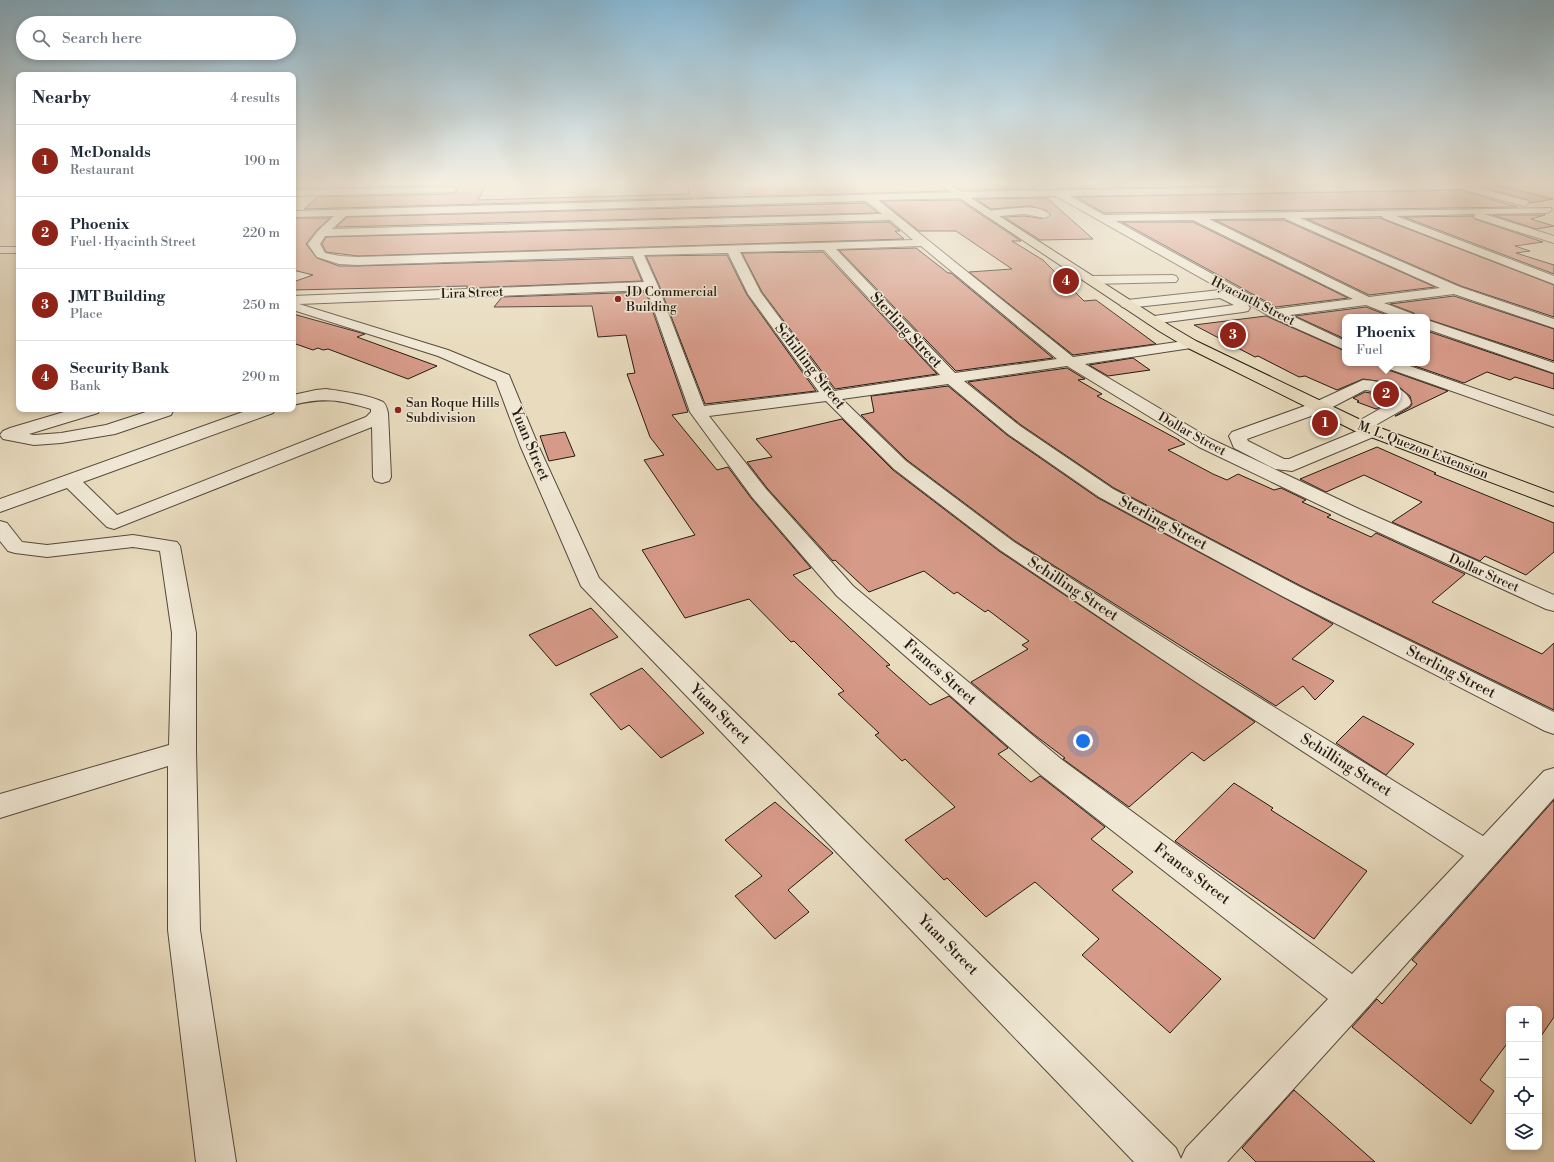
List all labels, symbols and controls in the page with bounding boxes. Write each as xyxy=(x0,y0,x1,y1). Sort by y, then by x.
search box xyxy=(16,16,296,60)
icon: search xyxy=(30,27,52,49)
text: Search here xyxy=(62,29,142,48)
text: Nearby xyxy=(32,87,91,109)
text: 4 results xyxy=(230,90,280,106)
text: McDonalds xyxy=(70,143,151,162)
text: 1 xyxy=(42,153,48,169)
text: 190 m xyxy=(244,153,280,169)
text: Restaurant xyxy=(70,162,135,178)
text: Phoenix xyxy=(70,215,129,234)
text: 2 xyxy=(41,225,49,241)
text: 220 m xyxy=(242,225,280,241)
text: Fuel · Hyacinth Street xyxy=(70,234,196,250)
pin: 4 xyxy=(1053,266,1079,296)
street label: Hyacinth Street xyxy=(1208,273,1298,329)
street label: Lira Street xyxy=(440,284,504,302)
place label: JD Commercial Building xyxy=(625,284,717,315)
text: JMT Building xyxy=(70,287,165,306)
street label: Sterling Street xyxy=(866,288,947,373)
marker: JD Commercial Building xyxy=(613,294,623,304)
text: 3 xyxy=(41,297,49,313)
text: 250 m xyxy=(243,297,280,313)
text: Place xyxy=(70,306,102,322)
popup xyxy=(1342,314,1430,366)
street label: Schilling Street xyxy=(770,319,850,413)
pin: 3 xyxy=(1220,320,1246,350)
text: Phoenix xyxy=(1356,323,1416,342)
text: Fuel xyxy=(1356,342,1383,358)
text: Security Bank xyxy=(70,359,169,378)
text: 4 xyxy=(41,369,49,385)
text: 290 m xyxy=(242,369,280,385)
text: Bank xyxy=(70,378,100,394)
pin: 2 xyxy=(1373,379,1399,409)
place label: San Roque Hills Subdivision xyxy=(406,395,500,426)
street label: Yuan Street xyxy=(506,404,554,484)
marker: San Roque Hills Subdivision xyxy=(393,405,403,415)
pin: 1 xyxy=(1312,408,1338,438)
street label: Dollar Street xyxy=(1155,409,1229,459)
street label: M. L. Quezon Extension xyxy=(1355,418,1491,482)
street label: Sterling Street xyxy=(1115,492,1211,555)
street label: Dollar Street xyxy=(1446,550,1522,596)
street label: Schilling Street xyxy=(1024,553,1122,626)
street label: Francs Street xyxy=(900,635,981,709)
street label: Sterling Street xyxy=(1403,641,1499,703)
street label: Yuan Street xyxy=(685,679,755,749)
street label: Schilling Street xyxy=(1297,729,1396,801)
your location xyxy=(1073,731,1093,751)
street label: Francs Street xyxy=(1150,839,1234,909)
street label: Yuan Street xyxy=(913,910,983,980)
map controls xyxy=(1506,1006,1542,1150)
button: + xyxy=(1506,1006,1542,1042)
button: − xyxy=(1506,1042,1542,1078)
button: locate xyxy=(1506,1078,1542,1114)
button: layers xyxy=(1506,1114,1542,1150)

